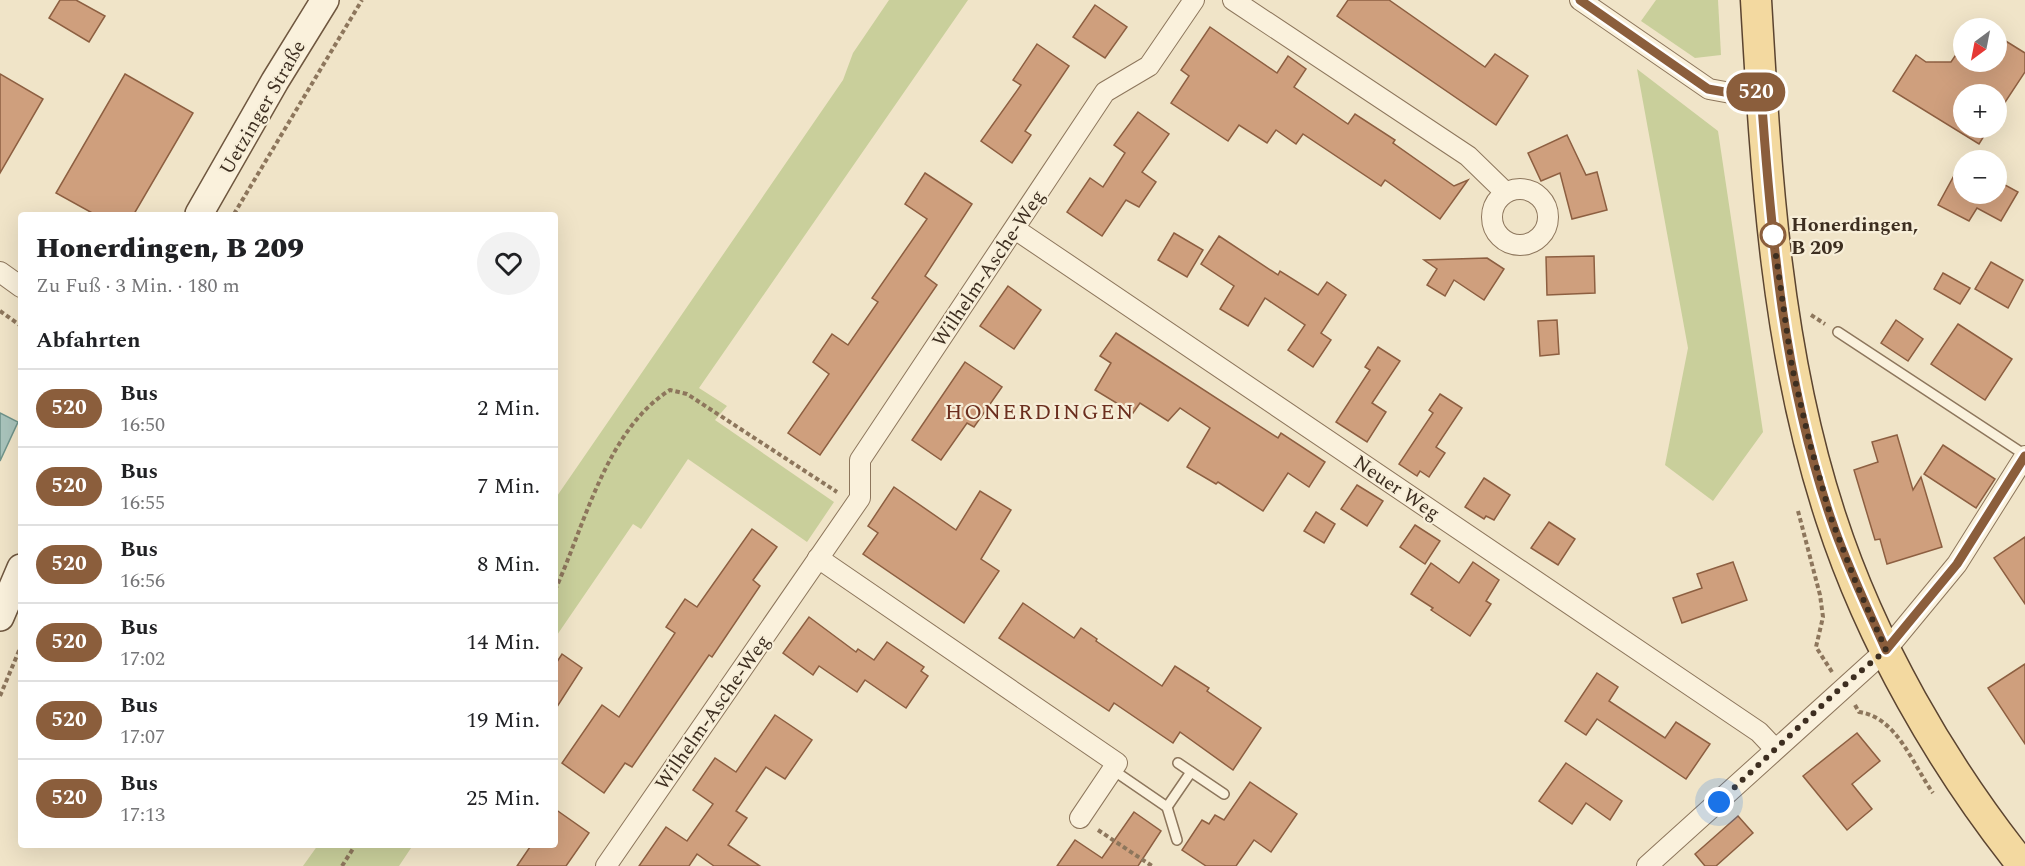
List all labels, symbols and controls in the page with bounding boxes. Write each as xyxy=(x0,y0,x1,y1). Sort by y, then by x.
north arrow xyxy=(1953,18,2007,72)
map controls xyxy=(1953,18,2007,204)
street label: Uetzinger Straße xyxy=(212,35,314,180)
line badge: 520 xyxy=(1722,72,1790,112)
text: 520 xyxy=(1738,76,1774,108)
button: + xyxy=(1953,84,2007,138)
button: − xyxy=(1953,150,2007,204)
street label: Wilhelm-Asche-Weg xyxy=(925,184,1053,353)
place label: Honerdingen, B 209 xyxy=(1791,210,1918,263)
marker: Honerdingen, B 209 xyxy=(1760,222,1786,248)
text: Honerdingen, B 209 xyxy=(36,227,304,270)
button: heart xyxy=(477,232,540,295)
text: Zu Fuß · 3 Min. · 180 m xyxy=(36,271,240,301)
text: Abfahrten xyxy=(36,324,141,357)
text: Bus xyxy=(120,377,158,410)
text: 520 xyxy=(51,392,87,424)
text: 2 Min. xyxy=(477,392,540,425)
district label: HONERDINGEN xyxy=(945,396,1135,429)
text: 16:50 xyxy=(120,410,165,440)
street label: Neuer Weg xyxy=(1347,448,1446,528)
text: Bus xyxy=(120,455,158,488)
text: 520 xyxy=(51,470,87,502)
text: 7 Min. xyxy=(477,470,540,503)
text: 16:55 xyxy=(120,488,165,518)
text: Bus xyxy=(120,533,158,566)
text: 520 xyxy=(51,548,87,580)
text: 8 Min. xyxy=(477,548,540,581)
text: 16:56 xyxy=(120,566,165,596)
text: Bus xyxy=(120,611,158,644)
text: 520 xyxy=(51,626,87,658)
text: 14 Min. xyxy=(466,626,540,659)
street label: Wilhelm-Asche-Weg xyxy=(648,628,778,797)
text: 17:02 xyxy=(120,644,165,674)
text: Bus xyxy=(120,689,158,722)
text: 520 xyxy=(51,704,87,736)
text: 19 Min. xyxy=(466,704,540,737)
text: 17:07 xyxy=(120,722,165,752)
text: Bus xyxy=(120,767,158,800)
text: 520 xyxy=(51,782,87,814)
text: 25 Min. xyxy=(466,782,540,815)
your location xyxy=(1704,787,1734,817)
text: 17:13 xyxy=(120,800,165,830)

